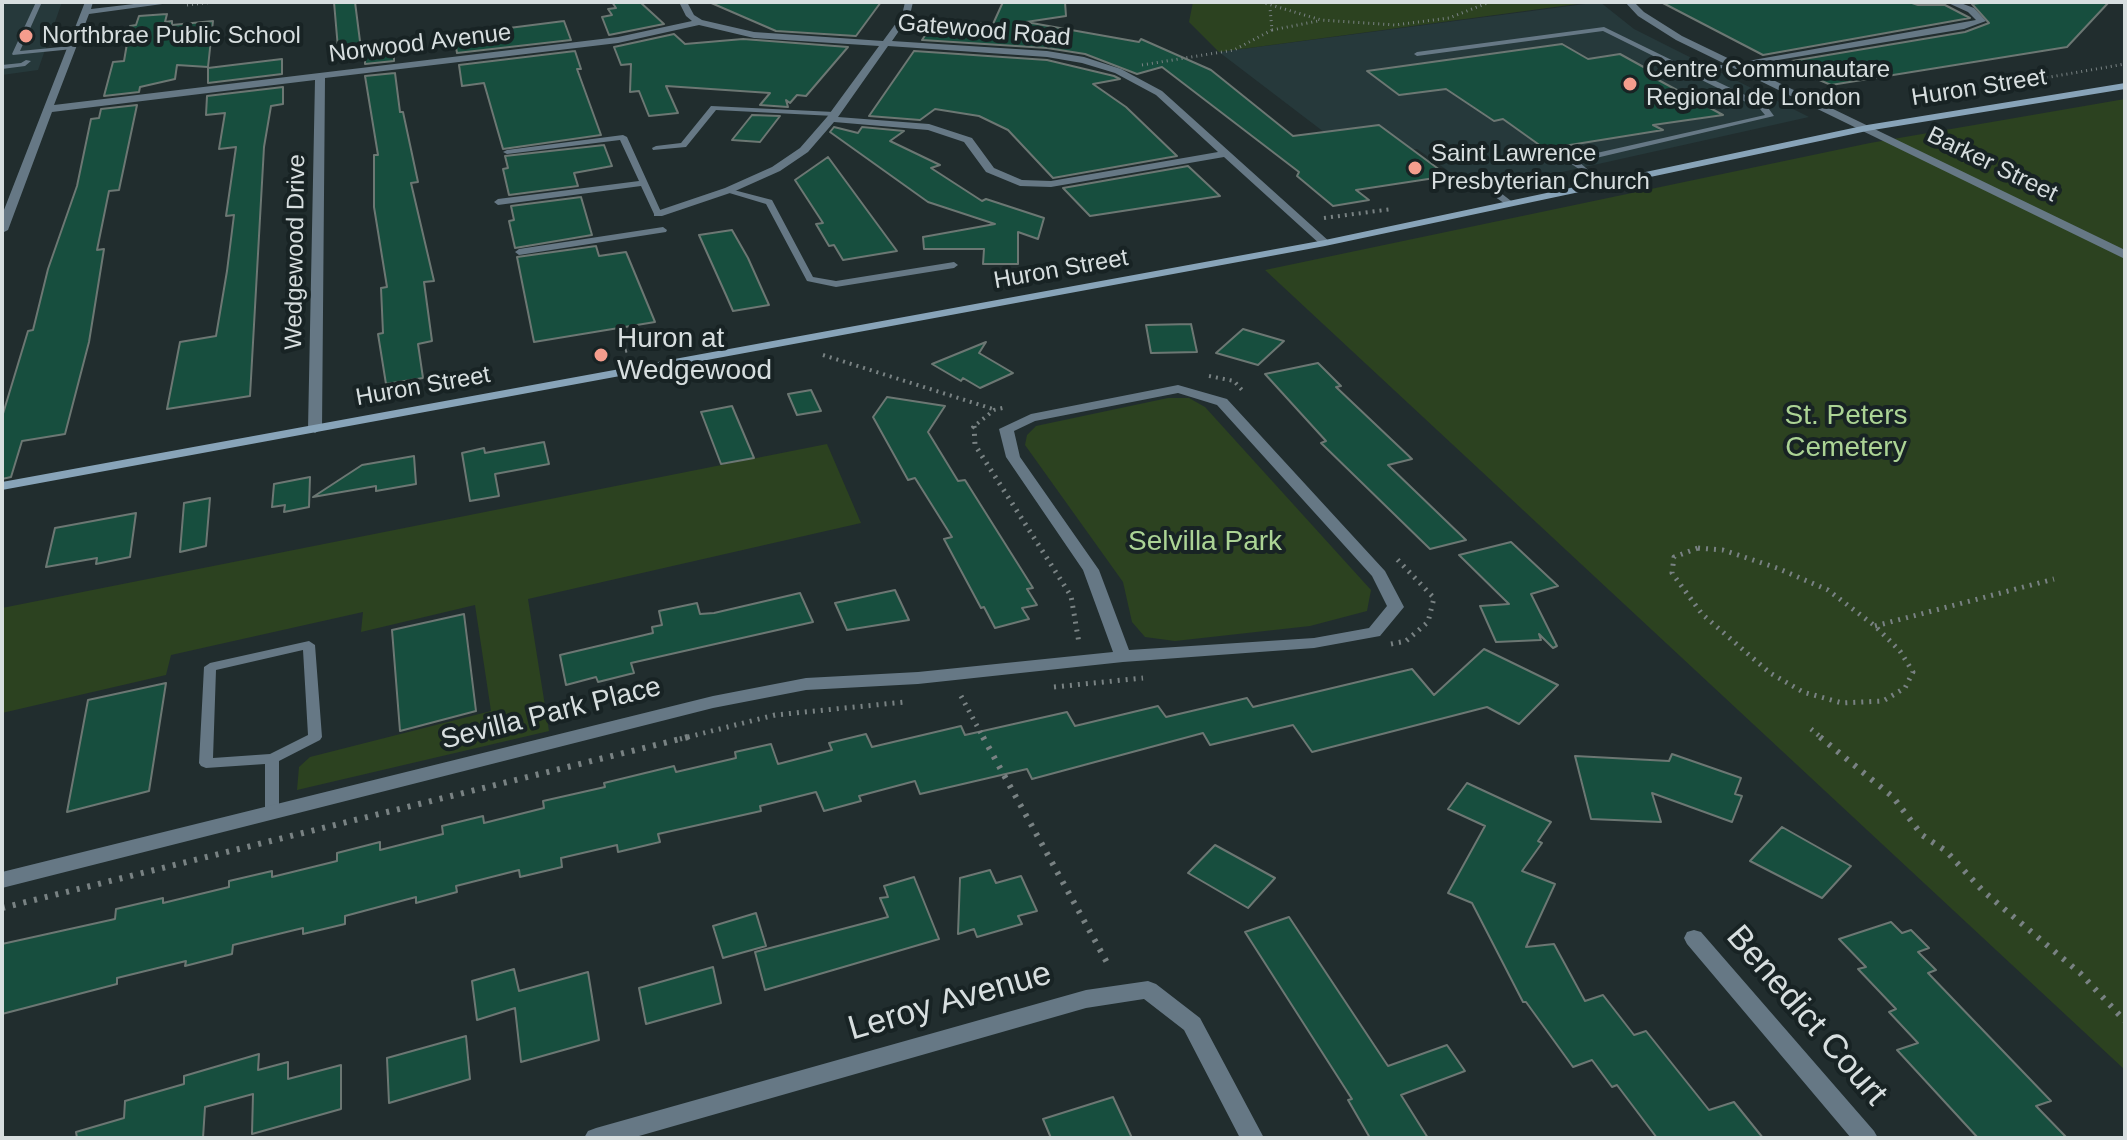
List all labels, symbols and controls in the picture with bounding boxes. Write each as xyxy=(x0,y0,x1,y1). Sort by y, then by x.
street label: Gatewood Road xyxy=(896,9,1072,53)
street label: Norwood Avenue xyxy=(327,19,513,69)
place label: Northbrae Public School xyxy=(42,22,301,50)
marker: Northbrae Public School xyxy=(17,27,35,45)
place label: Centre Communautare Regional de London xyxy=(1646,56,1890,112)
street label: Huron Street xyxy=(1910,63,2048,113)
marker: Centre Communautare Regional de London xyxy=(1621,75,1639,93)
street label: Barker Street xyxy=(1922,121,2062,209)
place label: Saint Lawrence Presbyterian Church xyxy=(1431,140,1650,196)
street label: Wedgewood Drive xyxy=(280,154,312,350)
marker: Saint Lawrence Presbyterian Church xyxy=(1406,159,1424,177)
street label: Huron Street xyxy=(991,244,1131,296)
place label: Huron at Wedgewood xyxy=(617,322,772,388)
marker: Huron at Wedgewood xyxy=(592,346,610,364)
street label: Huron Street xyxy=(353,361,493,413)
park label: St. Peters Cemetery xyxy=(1785,399,1907,465)
park label: Selvilla Park xyxy=(1128,525,1282,559)
street label: Sevilla Park Place xyxy=(437,670,665,758)
street label: Benedict Court xyxy=(1717,918,1895,1114)
street label: Leroy Avenue xyxy=(844,954,1056,1050)

